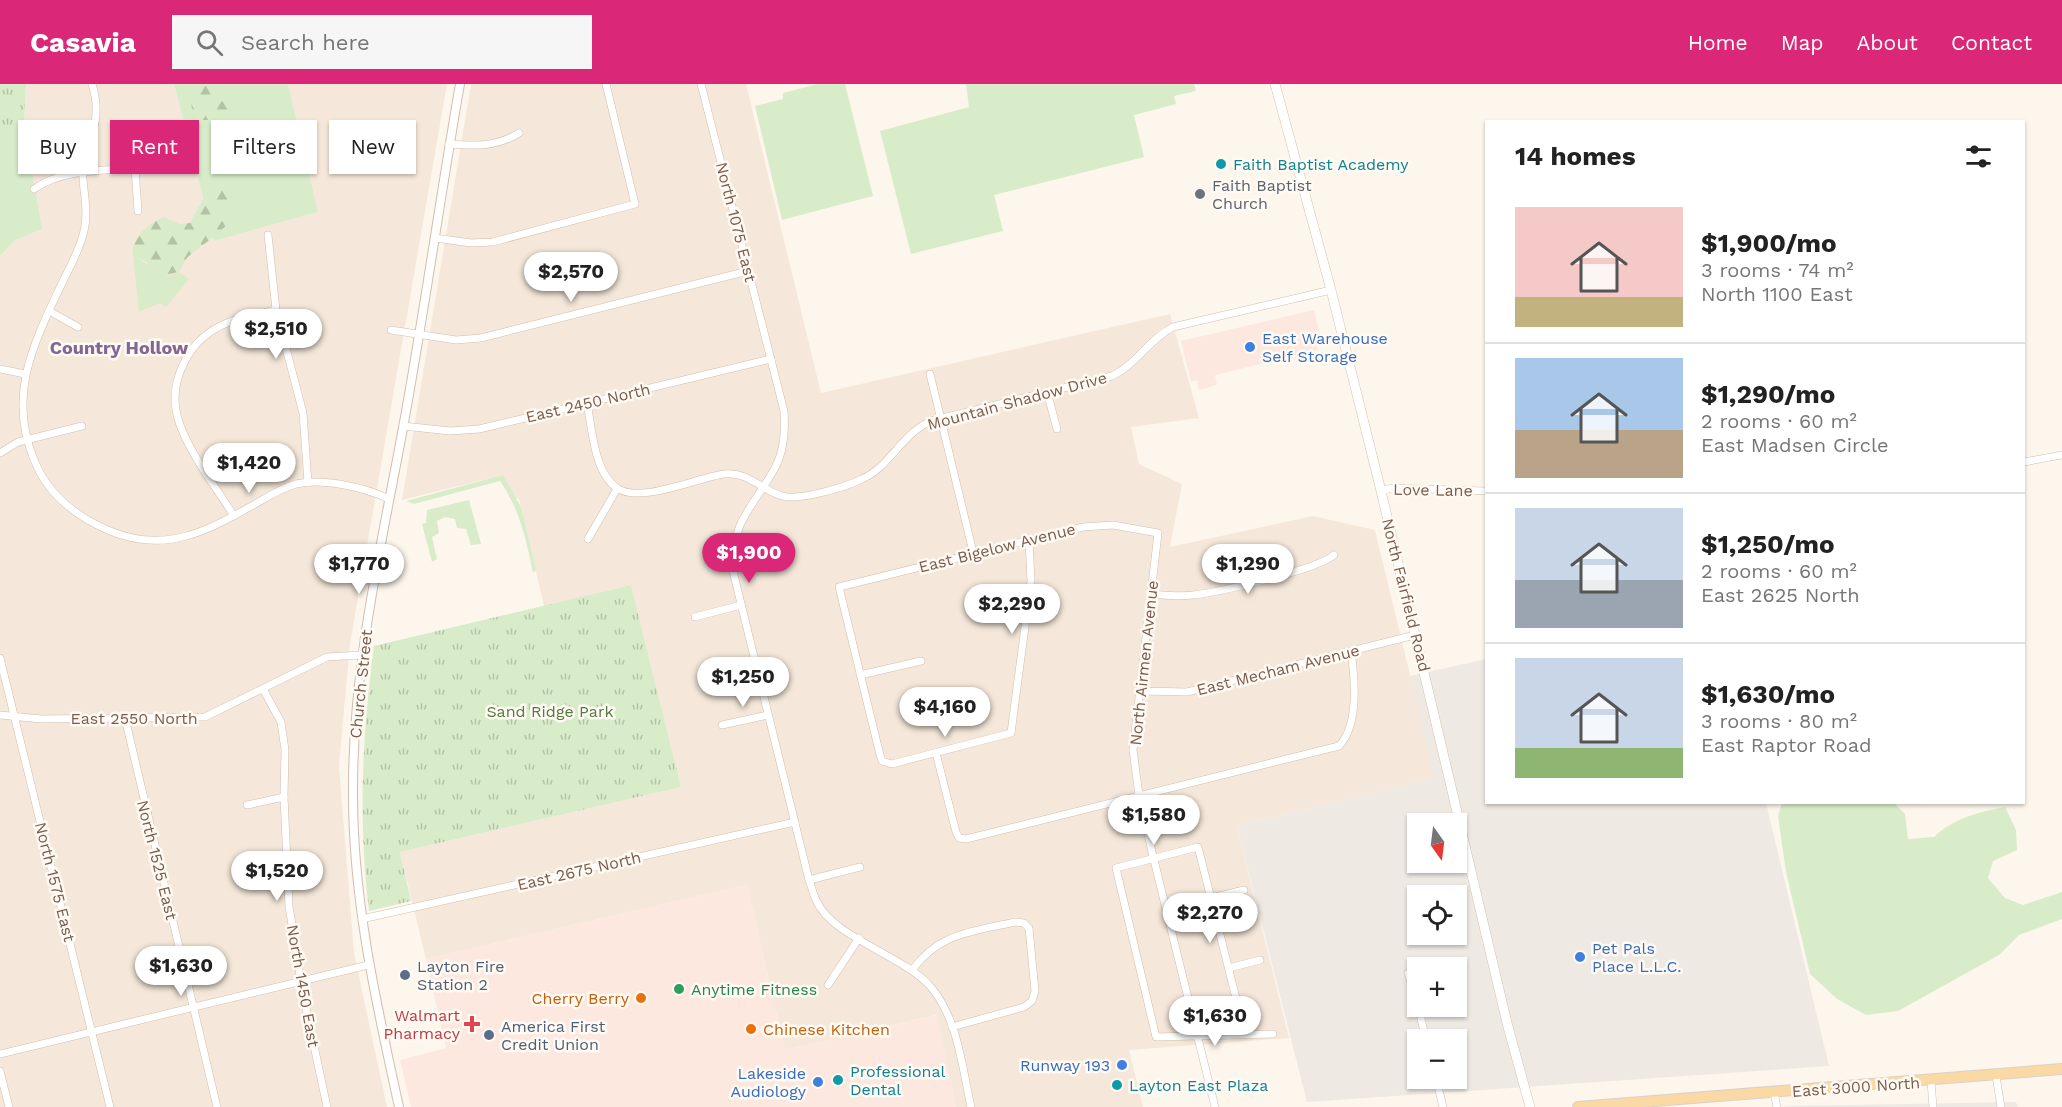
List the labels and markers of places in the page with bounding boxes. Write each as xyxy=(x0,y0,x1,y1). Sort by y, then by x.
place label: Faith Baptist Academy xyxy=(1233,155,1409,174)
marker: Faith Baptist Academy xyxy=(1214,157,1228,171)
place label: Faith Baptist Church xyxy=(1212,176,1312,213)
marker: Faith Baptist Church xyxy=(1193,187,1207,201)
pin: $2,570 xyxy=(522,252,620,303)
pin: $2,510 xyxy=(227,309,325,360)
place label: East Warehouse Self Storage xyxy=(1262,329,1388,366)
marker: East Warehouse Self Storage xyxy=(1243,340,1257,354)
pin: $1,420 xyxy=(200,443,298,494)
pin: $1,900 xyxy=(700,533,798,584)
pin: $1,770 xyxy=(310,544,408,595)
pin: $1,290 xyxy=(1199,544,1297,595)
pin: $2,290 xyxy=(963,584,1061,635)
pin: $1,250 xyxy=(694,657,792,708)
pin: $4,160 xyxy=(896,687,994,738)
pin: $1,580 xyxy=(1105,795,1203,846)
pin: $1,520 xyxy=(228,851,326,902)
pin: $2,270 xyxy=(1161,893,1259,944)
place label: Pet Pals Place L.L.C. xyxy=(1592,939,1682,976)
pin: $1,630 xyxy=(132,946,230,997)
marker: Pet Pals Place L.L.C. xyxy=(1573,950,1587,964)
place label: Layton Fire Station 2 xyxy=(417,957,505,994)
marker: Layton Fire Station 2 xyxy=(398,968,412,982)
place label: Anytime Fitness xyxy=(691,980,817,999)
marker: Anytime Fitness xyxy=(672,982,686,996)
place label: Cherry Berry xyxy=(532,989,630,1008)
marker: Cherry Berry xyxy=(634,991,648,1005)
pin: $1,630 xyxy=(1166,996,1264,1047)
place label: Walmart Pharmacy xyxy=(384,1006,461,1043)
marker: Walmart Pharmacy xyxy=(465,1017,479,1031)
place label: America First Credit Union xyxy=(501,1017,606,1054)
place label: Chinese Kitchen xyxy=(763,1020,890,1039)
marker: Chinese Kitchen xyxy=(744,1022,758,1036)
marker: America First Credit Union xyxy=(482,1028,496,1042)
place label: Runway 193 xyxy=(1020,1056,1110,1075)
marker: Runway 193 xyxy=(1115,1058,1129,1072)
place label: Professional Dental xyxy=(850,1062,945,1099)
place label: Lakeside Audiology xyxy=(731,1064,807,1101)
marker: Professional Dental xyxy=(831,1073,845,1087)
marker: Lakeside Audiology xyxy=(811,1075,825,1089)
place label: Layton East Plaza xyxy=(1129,1076,1268,1095)
marker: Layton East Plaza xyxy=(1110,1078,1124,1092)

